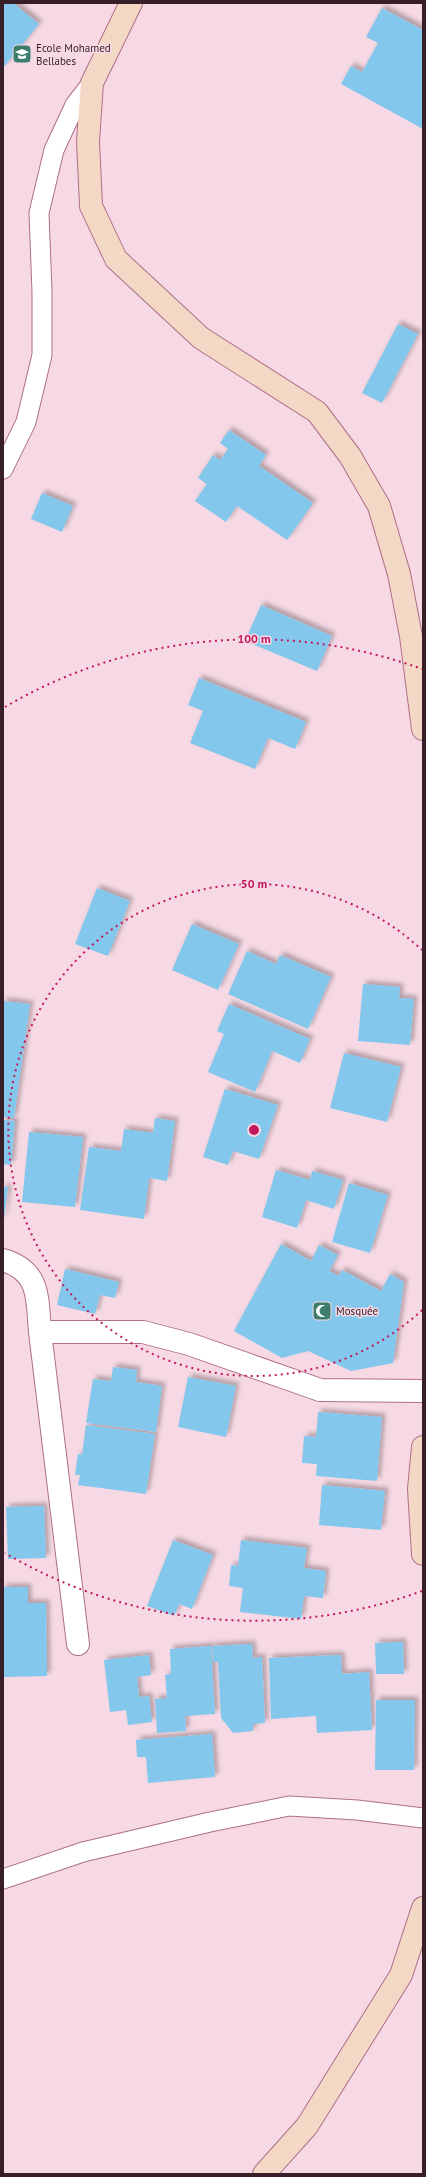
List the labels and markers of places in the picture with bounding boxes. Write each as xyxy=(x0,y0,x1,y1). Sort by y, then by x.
place label: Ecole Mohamed Bellabes xyxy=(36,41,111,68)
school or university icon: Ecole Mohamed Bellabes xyxy=(11,43,33,65)
centre of rings xyxy=(247,1123,261,1137)
mosque icon: Mosquée xyxy=(311,1300,333,1322)
place label: Mosquée xyxy=(336,1304,379,1318)

